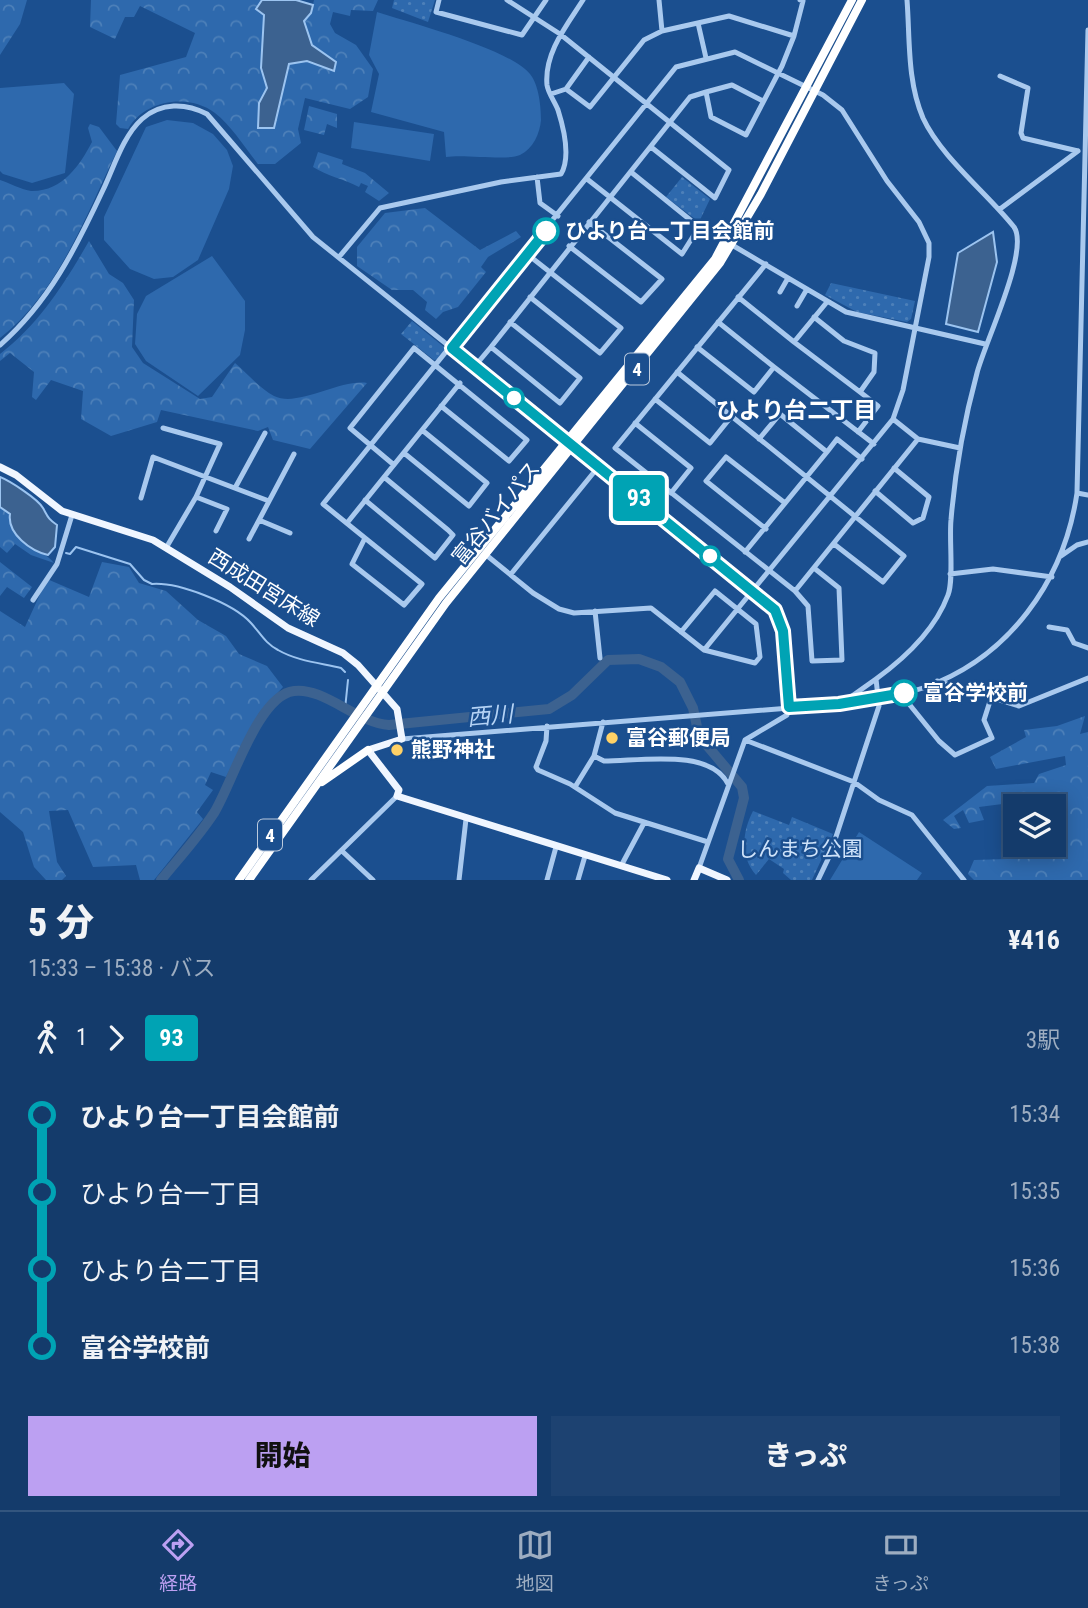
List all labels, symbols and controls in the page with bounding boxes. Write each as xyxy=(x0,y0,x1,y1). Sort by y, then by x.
marker: ひより台一丁目会館前 xyxy=(533,218,559,244)
place label: ひより台一丁目会館前 xyxy=(565,219,775,243)
road number: 4 xyxy=(625,354,649,384)
unlabelled marker xyxy=(504,388,524,408)
district label: ひより台二丁目 xyxy=(716,397,876,424)
street label: 富谷バイパス xyxy=(447,457,545,569)
line badge: 93 xyxy=(608,475,670,521)
text: 93 xyxy=(627,484,651,512)
street label: 西成田宮床線 xyxy=(204,544,324,632)
unlabelled marker xyxy=(700,546,720,566)
marker: 富谷学校前 xyxy=(891,680,917,706)
place label: 富谷学校前 xyxy=(923,681,1028,705)
water label: 西川 xyxy=(466,700,517,731)
place label: 富谷郵便局 xyxy=(626,726,731,750)
marker: 富谷郵便局 xyxy=(604,730,620,746)
place label: 熊野神社 xyxy=(411,738,495,762)
marker: 熊野神社 xyxy=(389,742,405,758)
map controls xyxy=(1003,794,1066,857)
button: layers xyxy=(1003,794,1066,857)
road number: 4 xyxy=(258,820,282,850)
park label: しんまち公園 xyxy=(737,837,863,861)
text: 5 分 xyxy=(28,901,94,945)
text: ¥416 xyxy=(1008,925,1060,955)
text: 15:33 – 15:38 · バス xyxy=(28,955,215,982)
icon: walk xyxy=(28,1019,66,1057)
icon: forward xyxy=(97,1019,135,1057)
text: 1 xyxy=(76,1024,87,1051)
text: 93 xyxy=(159,1024,184,1052)
text: 3駅 xyxy=(1026,1027,1060,1054)
text: 15:34 xyxy=(1009,1101,1060,1128)
text: ひより台一丁目会館前 xyxy=(80,1102,339,1132)
text: 15:35 xyxy=(1009,1178,1060,1205)
text: ひより台一丁目 xyxy=(80,1179,261,1209)
text: 15:36 xyxy=(1009,1255,1060,1282)
text: ひより台二丁目 xyxy=(80,1256,261,1286)
text: 15:38 xyxy=(1009,1332,1060,1359)
text: 富谷学校前 xyxy=(80,1333,210,1363)
button: 開始 xyxy=(28,1416,537,1496)
button: きっぷ xyxy=(551,1416,1060,1496)
tab: 経路 xyxy=(159,1526,197,1595)
tab: 地図 xyxy=(516,1526,554,1595)
tab: きっぷ xyxy=(872,1526,929,1595)

